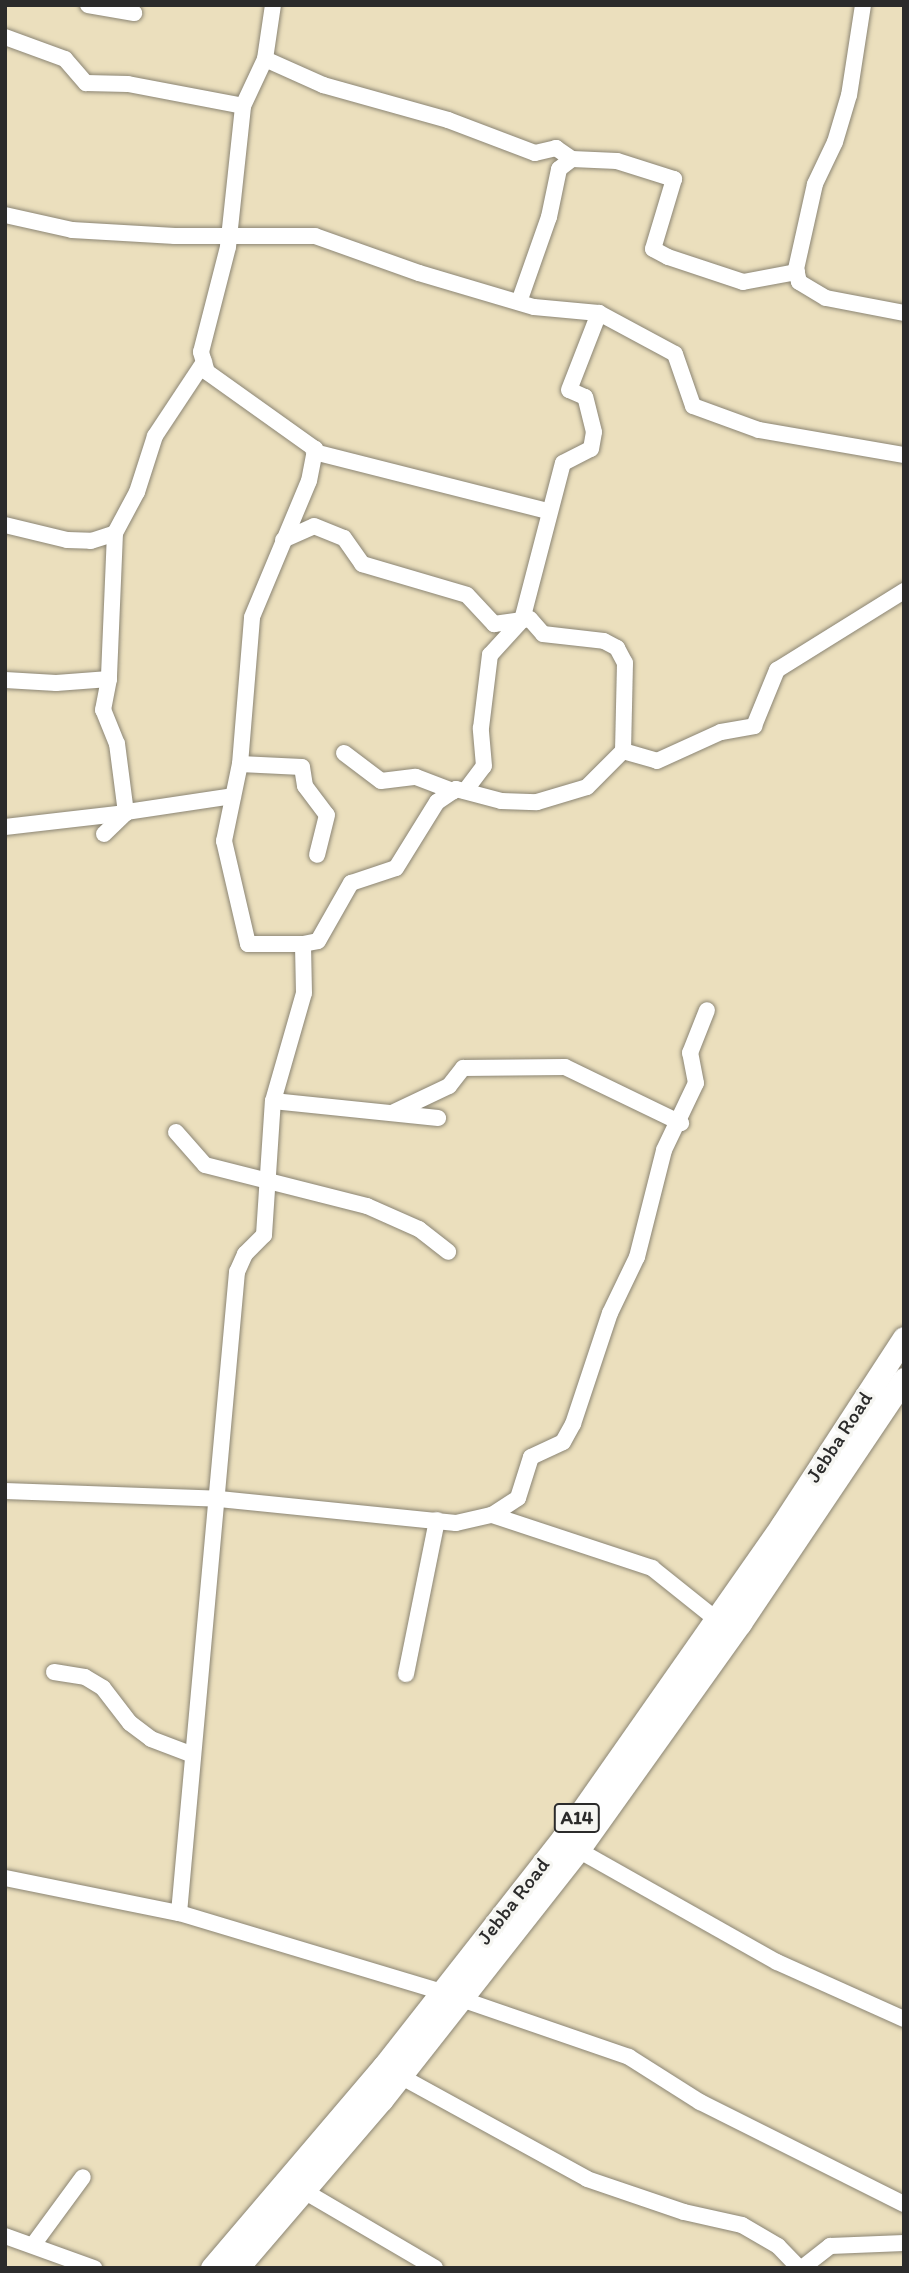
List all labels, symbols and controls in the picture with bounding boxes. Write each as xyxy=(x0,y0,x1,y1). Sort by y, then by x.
street label: Jebba Road xyxy=(801,1387,877,1487)
road number: A14 xyxy=(552,1802,602,1834)
street label: Jebba Road xyxy=(472,1853,554,1949)

